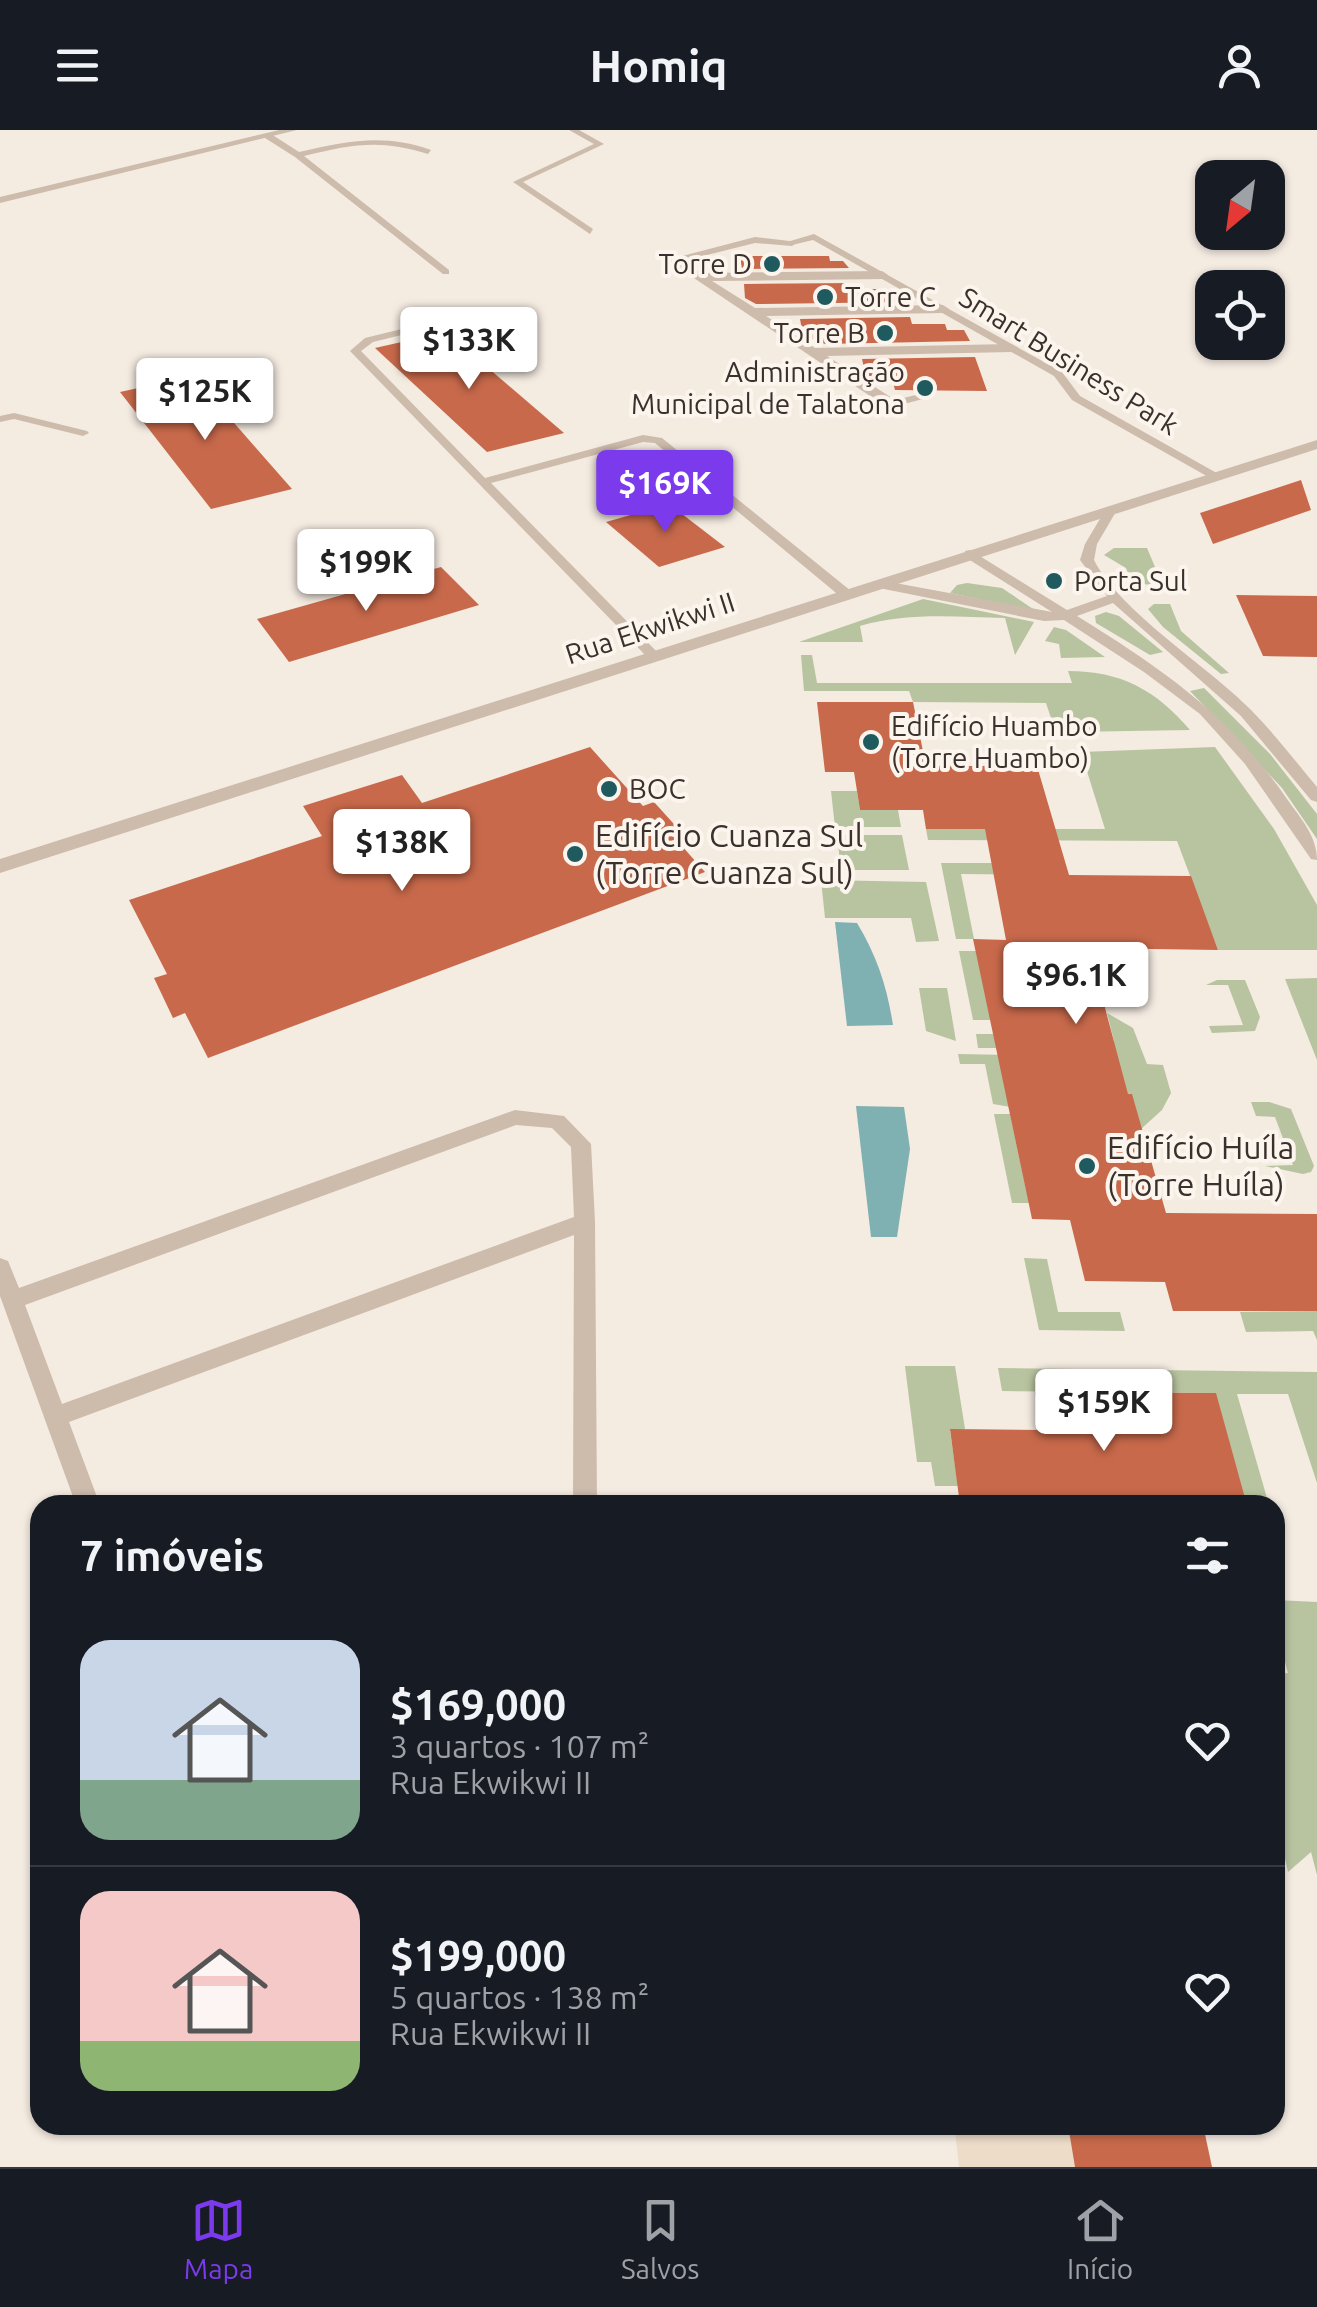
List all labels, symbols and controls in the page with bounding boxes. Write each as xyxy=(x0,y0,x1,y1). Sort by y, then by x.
icon: menu xyxy=(50,38,105,93)
icon: person xyxy=(1212,38,1267,93)
text: Homiq xyxy=(590,40,727,91)
north arrow xyxy=(1195,160,1285,250)
map controls xyxy=(1195,160,1285,360)
place label: Torre D xyxy=(659,248,752,279)
marker: Torre D xyxy=(761,253,783,275)
button: locate xyxy=(1195,270,1285,360)
place label: Torre C xyxy=(845,281,936,312)
street label: Smart Business Park xyxy=(954,281,1184,440)
marker: Torre C xyxy=(814,286,836,308)
pin: $133K xyxy=(399,307,539,392)
place label: Torre B xyxy=(774,317,865,348)
text: $133K xyxy=(422,321,516,357)
marker: Torre B xyxy=(874,322,896,344)
place label: Administração Municipal de Talatona xyxy=(631,356,905,419)
pin: $125K xyxy=(135,358,275,443)
text: $125K xyxy=(158,372,252,408)
marker: Administração Municipal de Talatona xyxy=(914,377,936,399)
pin: $169K xyxy=(595,450,735,535)
text: $169K xyxy=(618,464,712,500)
pin: $199K xyxy=(296,529,436,614)
text: $199K xyxy=(319,543,413,579)
place label: Porta Sul xyxy=(1074,565,1187,596)
marker: Porta Sul xyxy=(1043,570,1065,592)
street label: Rua Ekwikwi II xyxy=(561,586,738,669)
place label: Edifício Huambo (Torre Huambo) xyxy=(891,710,1098,774)
marker: Edifício Huambo (Torre Huambo) xyxy=(860,731,882,753)
place label: BOC xyxy=(629,773,686,804)
marker: BOC xyxy=(598,778,620,800)
pin: $138K xyxy=(332,809,472,894)
place label: Edifício Cuanza Sul (Torre Cuanza Sul) xyxy=(595,817,863,890)
text: $138K xyxy=(355,823,449,859)
marker: Edifício Cuanza Sul (Torre Cuanza Sul) xyxy=(564,843,586,865)
pin: $96.1K xyxy=(995,942,1157,1027)
text: $96.1K xyxy=(1025,956,1127,992)
place label: Edifício Huíla (Torre Huíla) xyxy=(1107,1129,1294,1202)
marker: Edifício Huíla (Torre Huíla) xyxy=(1076,1155,1098,1177)
pin: $159K xyxy=(1034,1369,1174,1454)
text: $159K xyxy=(1057,1383,1151,1419)
icon: filters xyxy=(1180,1528,1235,1583)
text: 7 imóveis xyxy=(80,1532,264,1579)
icon: home xyxy=(160,1680,280,1800)
text: $169,000 xyxy=(390,1681,566,1728)
icon: heart xyxy=(1180,1713,1235,1768)
text: 3 quartos · 107 m² xyxy=(390,1728,649,1764)
text: Rua Ekwikwi II xyxy=(390,1764,591,1800)
icon: home xyxy=(160,1931,280,2051)
text: $199,000 xyxy=(390,1932,566,1979)
icon: heart xyxy=(1180,1964,1235,2019)
text: 5 quartos · 138 m² xyxy=(390,1979,649,2015)
text: Rua Ekwikwi II xyxy=(390,2015,591,2051)
tab: Mapa xyxy=(184,2193,253,2284)
tab: Salvos xyxy=(621,2193,699,2284)
tab: Início xyxy=(1067,2193,1133,2284)

